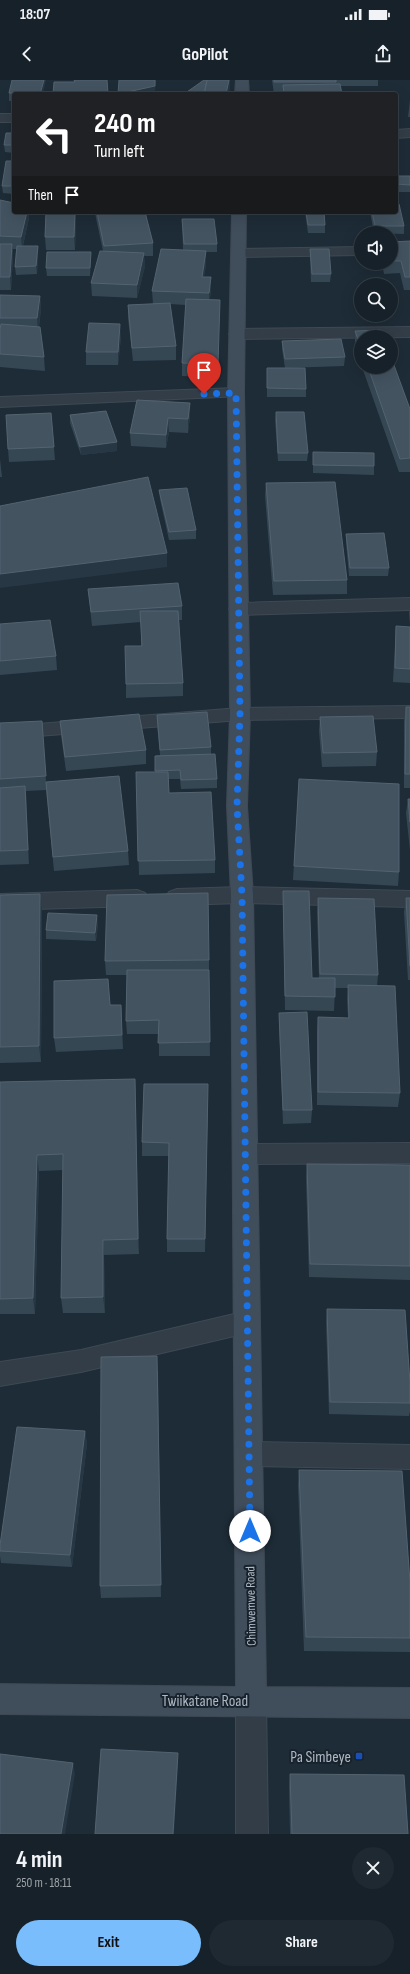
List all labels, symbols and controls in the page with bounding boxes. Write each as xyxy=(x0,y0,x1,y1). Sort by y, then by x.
text: 18:07 xyxy=(20,5,50,24)
icon: back xyxy=(16,43,38,65)
icon: share xyxy=(372,43,394,65)
text: GoPilot xyxy=(182,44,228,65)
text: 240 m xyxy=(94,107,155,140)
icon: left xyxy=(28,108,80,160)
text: Turn left xyxy=(94,141,145,162)
icon: arrive xyxy=(61,184,83,206)
text: Then xyxy=(28,186,53,205)
map controls xyxy=(354,226,398,374)
button: sound xyxy=(354,226,398,270)
button: search xyxy=(354,278,398,322)
button: layers xyxy=(354,330,398,374)
pin xyxy=(187,353,221,394)
icon: arrive xyxy=(193,359,215,381)
position arrow xyxy=(229,1510,271,1552)
street label: Chimwemwe Road xyxy=(242,1566,260,1646)
street label: Twiikatane Road xyxy=(162,1692,248,1711)
place label: Pa Simbeye xyxy=(290,1748,351,1767)
marker: Pa Simbeye xyxy=(354,1751,364,1761)
text: 4 min xyxy=(16,1845,62,1874)
button: close xyxy=(352,1847,394,1889)
text: 250 m · 18:11 xyxy=(16,1875,71,1891)
button: Exit xyxy=(16,1920,201,1966)
button: Share xyxy=(209,1920,394,1966)

